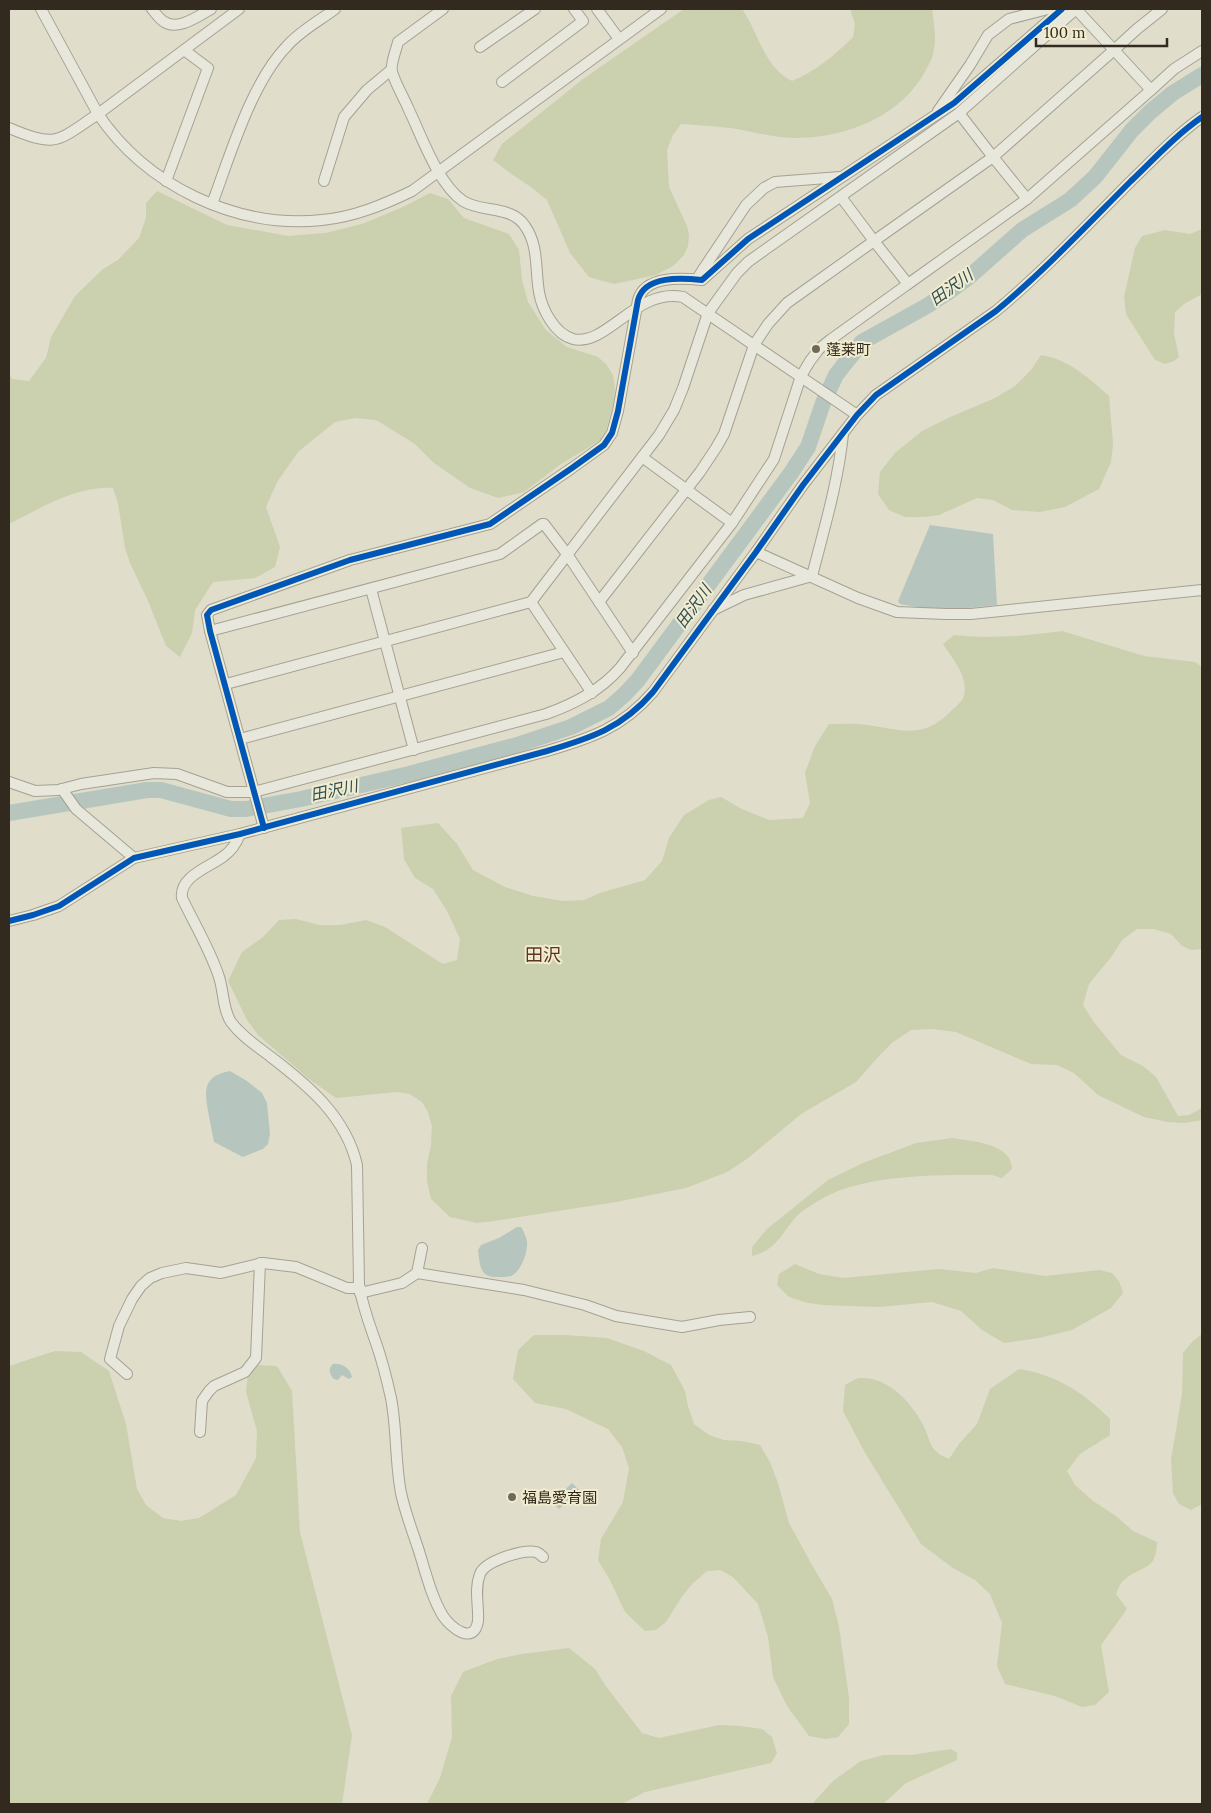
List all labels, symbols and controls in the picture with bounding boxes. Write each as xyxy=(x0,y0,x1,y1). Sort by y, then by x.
scale bar xyxy=(1036,15,1167,47)
text: 100 m xyxy=(1044,23,1085,42)
water label: 田沢川 xyxy=(926,264,978,309)
place label: 蓬莱町 xyxy=(826,340,871,359)
marker: 蓬莱町 xyxy=(810,343,822,355)
water label: 田沢川 xyxy=(671,579,716,631)
water label: 田沢川 xyxy=(308,775,362,805)
district label: 田沢 xyxy=(525,943,561,966)
place label: 福島愛育園 xyxy=(522,1488,597,1507)
marker: 福島愛育園 xyxy=(506,1491,518,1503)

